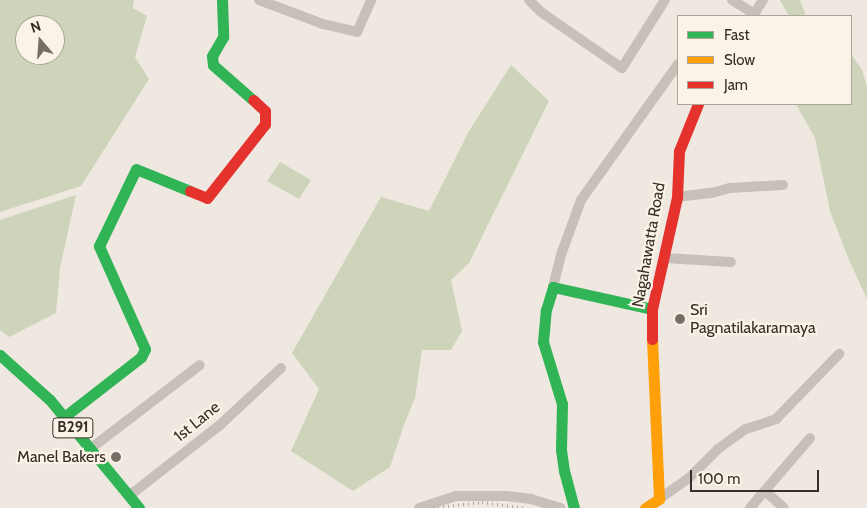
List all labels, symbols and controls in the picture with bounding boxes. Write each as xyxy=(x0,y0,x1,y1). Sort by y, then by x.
north arrow xyxy=(15,15,65,65)
legend xyxy=(677,15,852,105)
text: N xyxy=(28,17,43,37)
text: Fast xyxy=(724,26,749,44)
text: Slow xyxy=(724,51,755,69)
text: Jam xyxy=(724,76,748,94)
street label: Nagahawatta Road xyxy=(629,181,669,309)
place label: Sri Pagnatilakaramaya xyxy=(690,300,816,338)
marker: Sri Pagnatilakaramaya xyxy=(674,313,686,325)
street label: 1st Lane xyxy=(170,398,224,446)
road number: B291 xyxy=(52,416,94,440)
place label: Manel Bakers xyxy=(17,447,106,467)
marker: Manel Bakers xyxy=(110,451,122,463)
scale bar xyxy=(692,460,821,492)
text: 100 m xyxy=(698,470,740,488)

